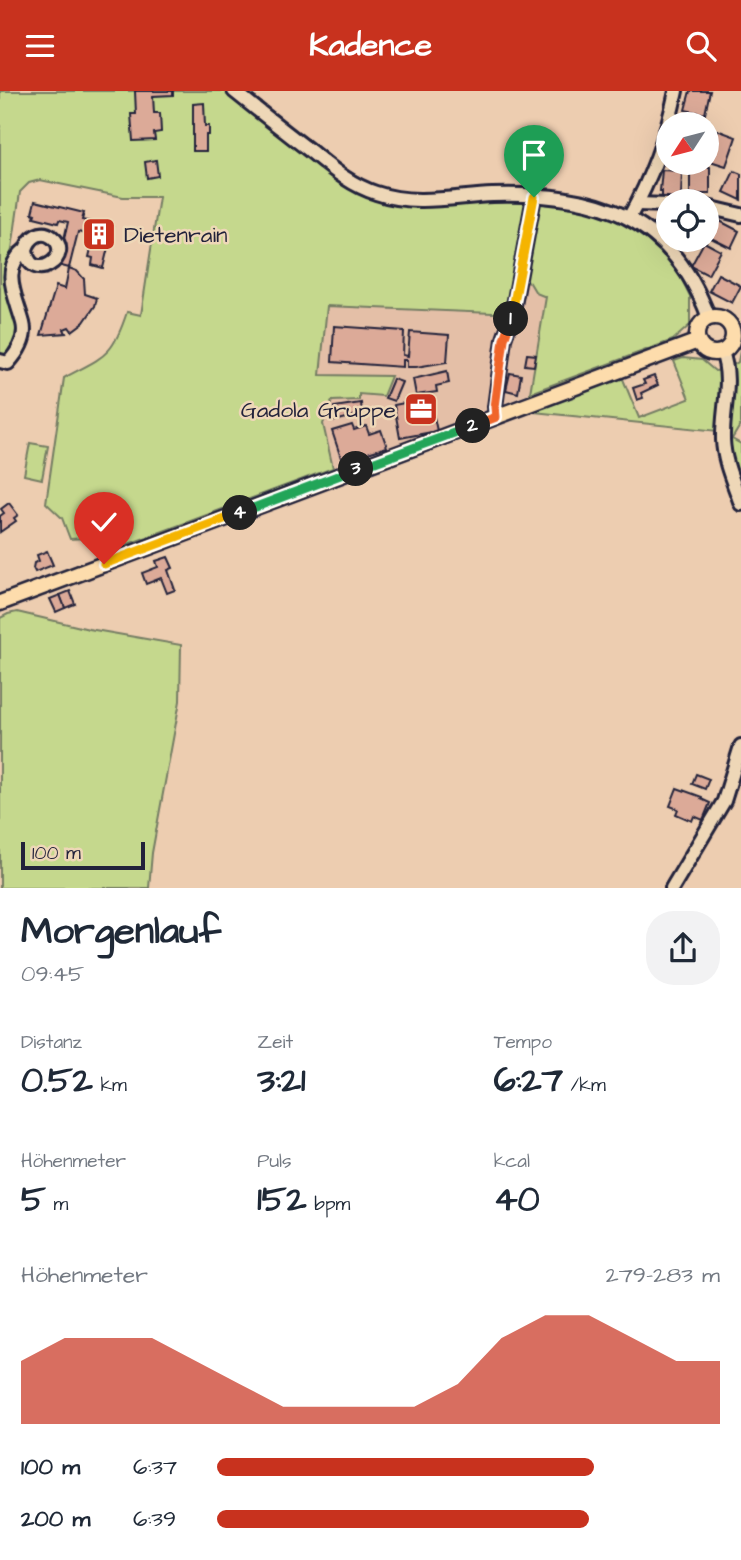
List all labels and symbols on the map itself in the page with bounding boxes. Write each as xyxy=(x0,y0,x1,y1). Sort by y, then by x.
north arrow xyxy=(656,112,719,175)
pin xyxy=(504,125,564,197)
building icon: Dietenrain xyxy=(80,215,118,253)
place label: Dietenrain xyxy=(124,219,227,251)
pin: 1 xyxy=(494,301,528,337)
office icon: Gadola Gruppe xyxy=(402,390,440,428)
place label: Gadola Gruppe xyxy=(241,394,396,426)
pin: 2 xyxy=(456,409,490,443)
pin: 3 xyxy=(338,451,374,487)
pin xyxy=(74,492,134,564)
pin: 4 xyxy=(222,495,258,531)
scale bar xyxy=(21,839,145,871)

